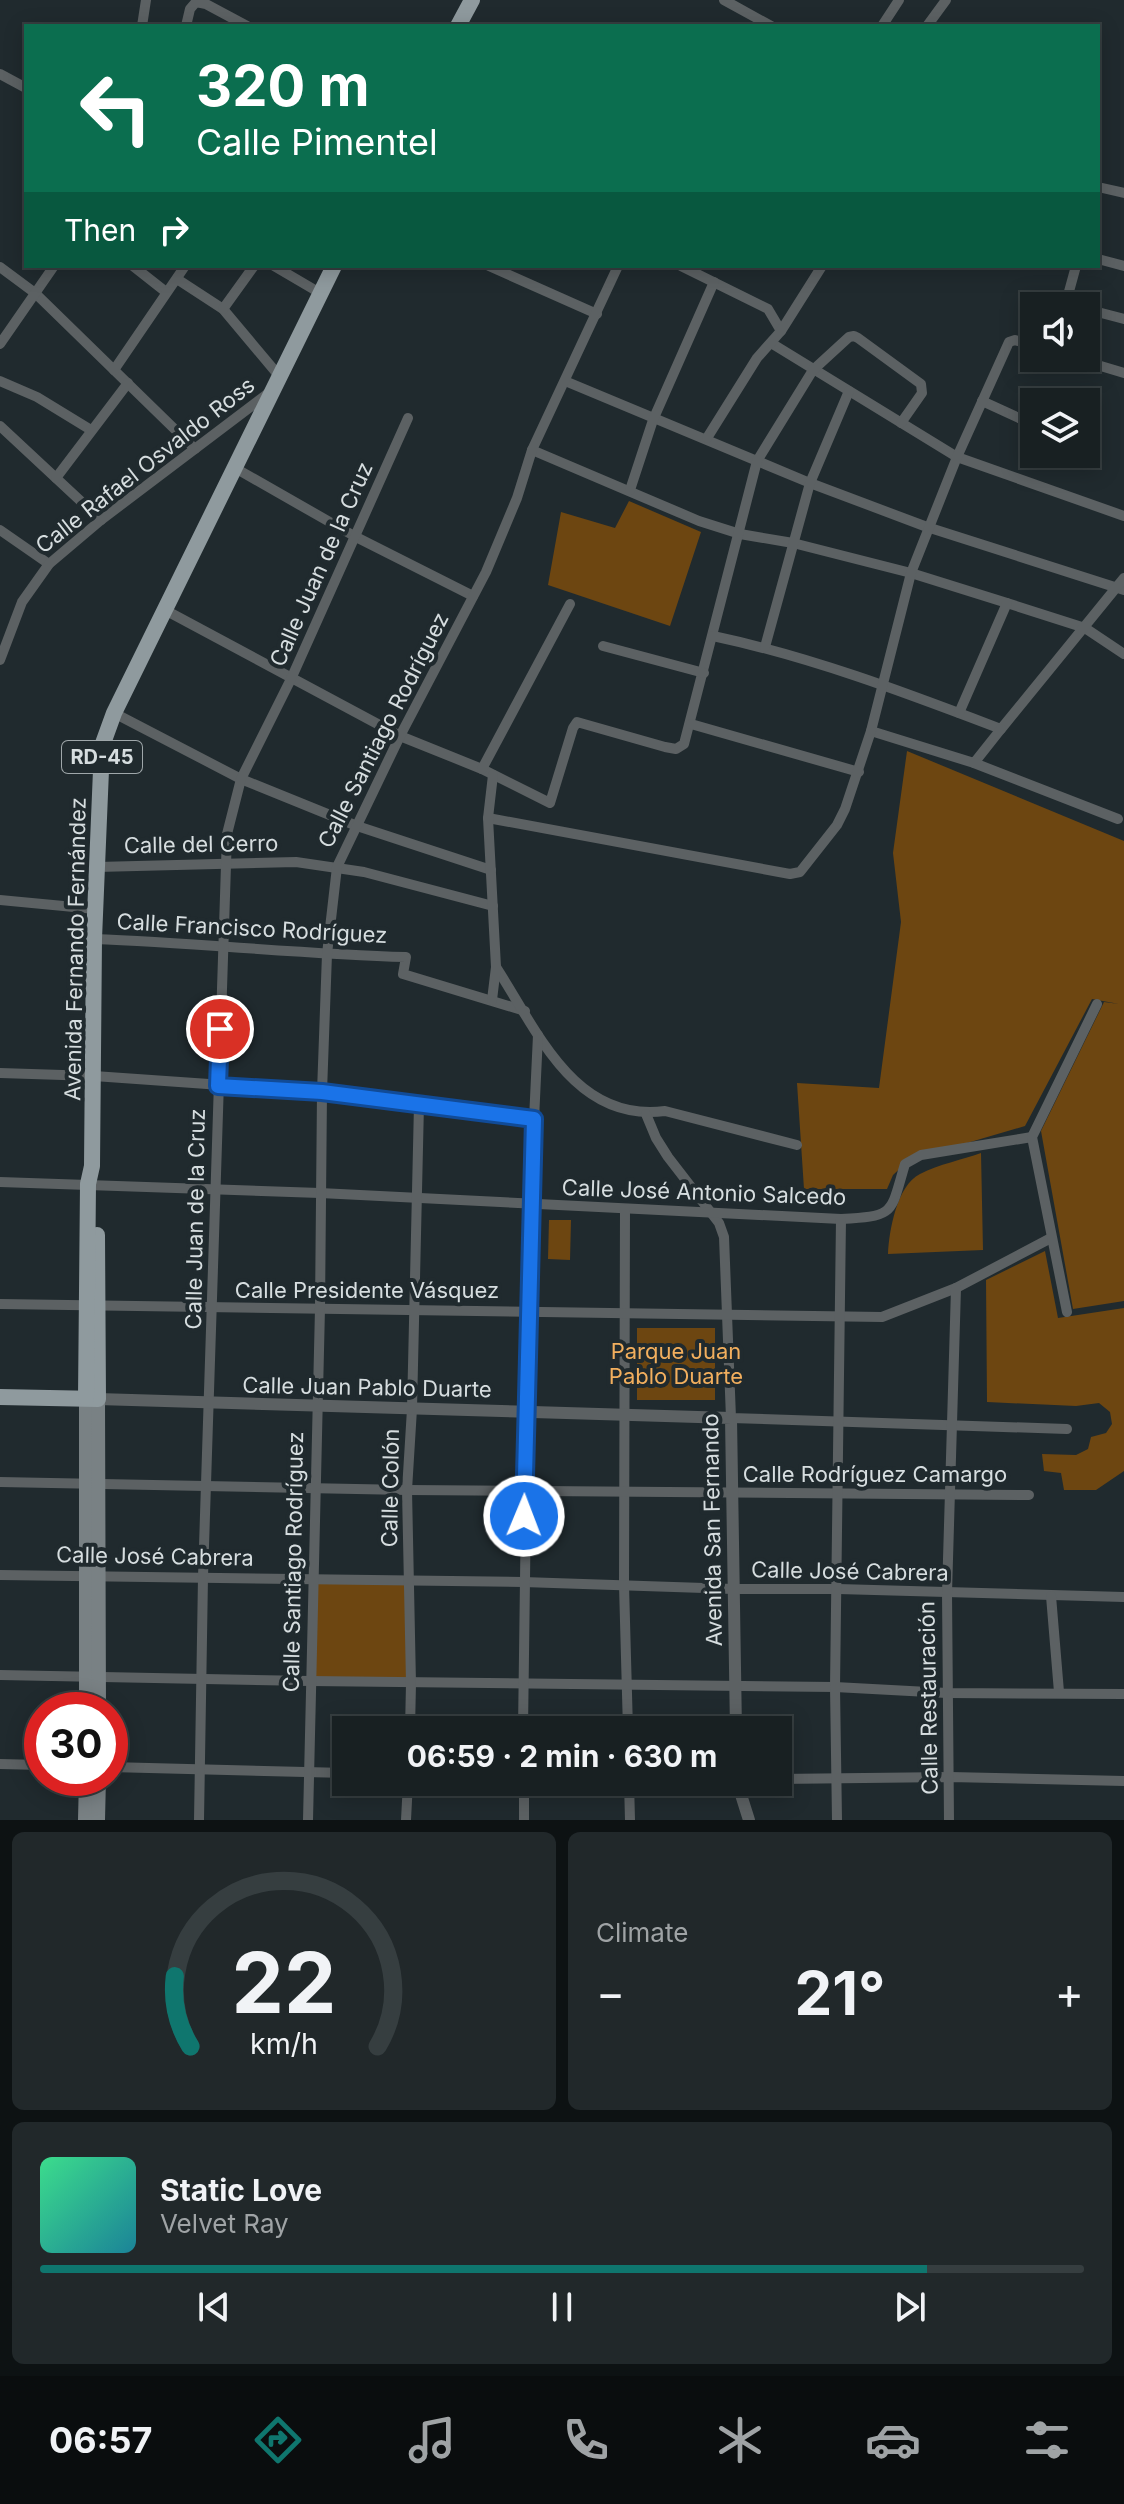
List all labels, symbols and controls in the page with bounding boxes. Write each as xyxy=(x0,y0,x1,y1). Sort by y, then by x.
text: 320 m xyxy=(196,52,370,120)
icon: left xyxy=(64,56,168,160)
text: Calle Pimentel xyxy=(196,120,438,164)
icon: right xyxy=(152,208,196,252)
text: Then xyxy=(64,212,136,248)
map controls xyxy=(1020,292,1100,468)
button: sound xyxy=(1020,292,1100,372)
street label: Calle Rafael Osvaldo Ross xyxy=(30,371,260,559)
button: layers xyxy=(1020,388,1100,468)
street label: Calle Juan de la Cruz xyxy=(264,458,378,670)
street label: Calle Santiago Rodríguez xyxy=(312,608,454,852)
road number: RD-45 xyxy=(62,741,142,773)
street label: Avenida Fernando Fernández xyxy=(59,797,91,1101)
street label: Calle del Cerro xyxy=(124,830,278,858)
street label: Calle Francisco Rodríguez xyxy=(116,908,388,948)
pin xyxy=(186,995,254,1063)
icon: arrive xyxy=(198,1007,242,1051)
street label: Calle Juan de la Cruz xyxy=(180,1108,210,1330)
street label: Calle José Antonio Salcedo xyxy=(561,1174,847,1210)
street label: Calle Presidente Vásquez xyxy=(235,1277,499,1303)
park label: Parque Juan Pablo Duarte xyxy=(609,1338,743,1389)
street label: Calle Juan Pablo Duarte xyxy=(242,1372,492,1402)
street label: Avenida San Fernando xyxy=(697,1413,727,1647)
street label: Calle Colón xyxy=(376,1428,404,1548)
street label: Calle Santiago Rodríguez xyxy=(278,1431,308,1693)
street label: Calle Rodríguez Camargo xyxy=(743,1461,1007,1487)
position arrow xyxy=(482,1474,566,1558)
street label: Calle José Cabrera xyxy=(56,1541,254,1571)
street label: Calle José Cabrera xyxy=(751,1556,949,1586)
street label: Calle Restauración xyxy=(913,1601,943,1795)
speed limit sign: 30 xyxy=(24,1692,128,1796)
text: 06:59 · 2 min · 630 m xyxy=(407,1738,717,1774)
text: Climate xyxy=(596,1917,688,1948)
text: 22 xyxy=(232,1932,336,2033)
text: 21° xyxy=(794,1957,886,2029)
text: − xyxy=(596,1966,625,2020)
text: + xyxy=(1055,1966,1084,2020)
text: km/h xyxy=(250,2026,318,2061)
text: Static Love xyxy=(160,2172,322,2208)
text: Velvet Ray xyxy=(160,2208,289,2239)
icon: previous xyxy=(192,2285,236,2329)
icon: pause xyxy=(540,2285,584,2329)
icon: next xyxy=(888,2285,932,2329)
icon: directions xyxy=(250,2412,306,2468)
icon: music xyxy=(404,2412,460,2468)
icon: phone xyxy=(558,2412,614,2468)
icon: climate xyxy=(712,2412,768,2468)
icon: car xyxy=(865,2412,921,2468)
icon: filters xyxy=(1019,2412,1075,2468)
text: 06:57 xyxy=(49,2418,153,2462)

